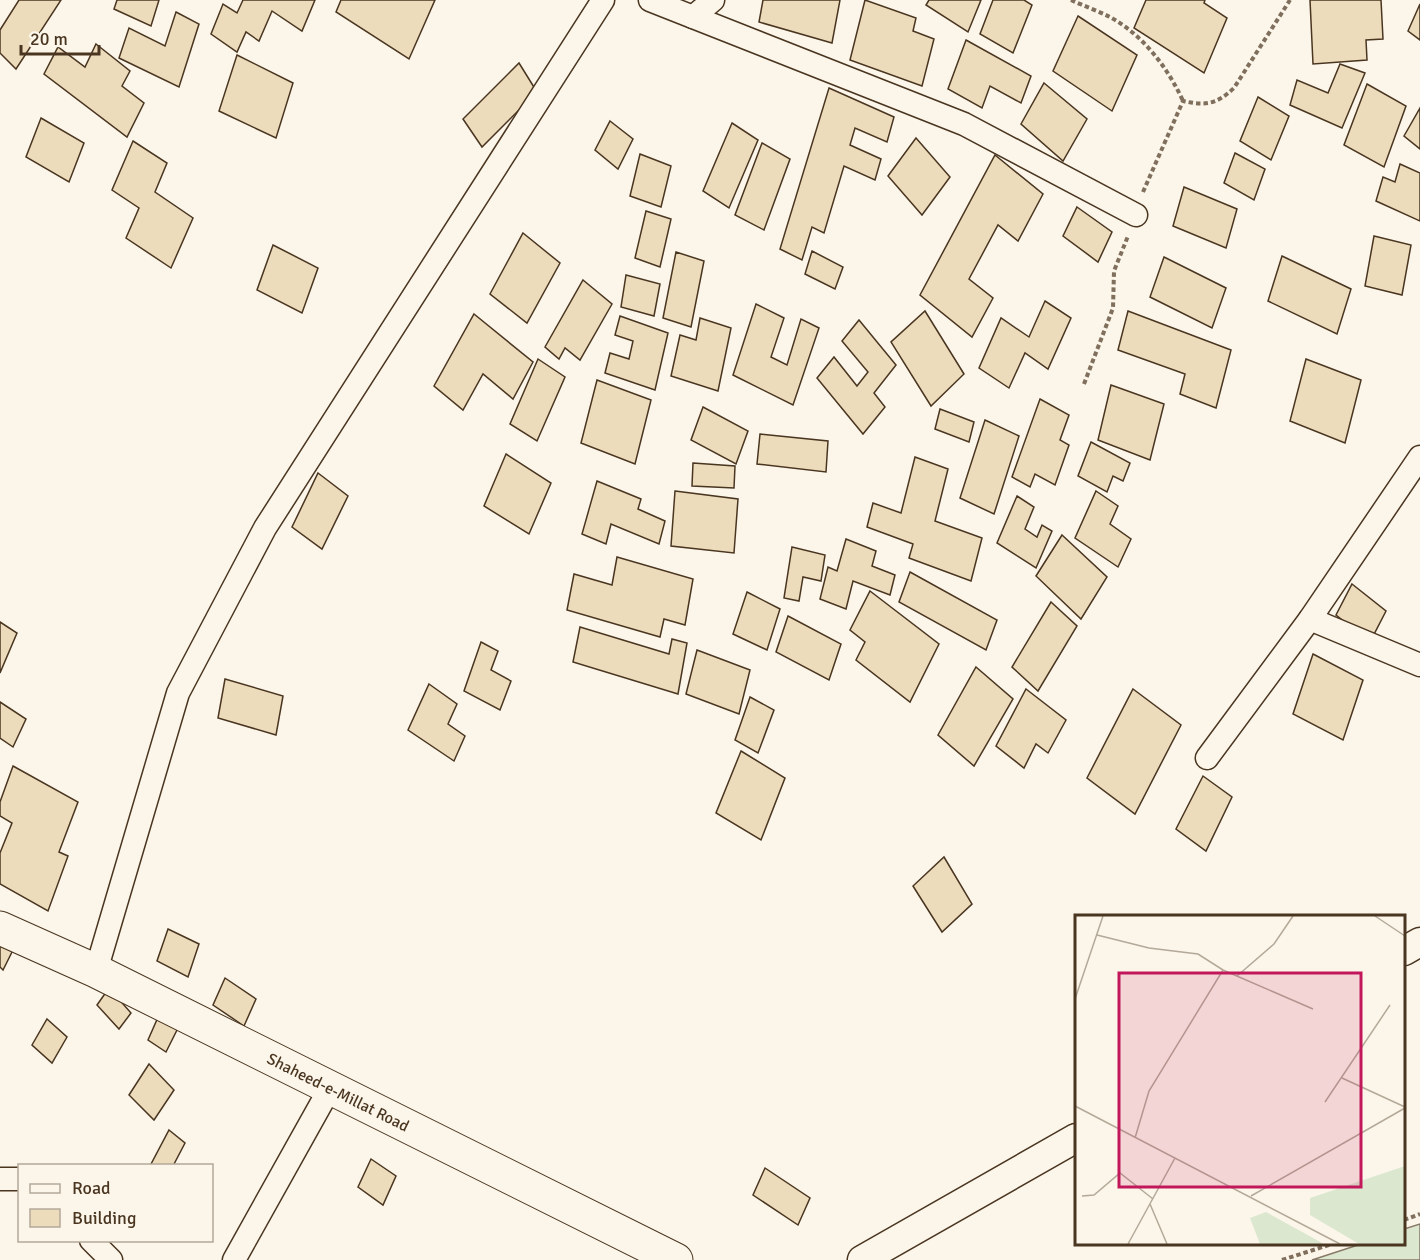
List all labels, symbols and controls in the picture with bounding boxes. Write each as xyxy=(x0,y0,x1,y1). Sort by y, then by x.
scale bar xyxy=(21,18,99,56)
text: 20 m xyxy=(30,28,68,50)
inset map xyxy=(1075,915,1405,1245)
street label: Shaheed-e-Millat Road xyxy=(264,1049,412,1136)
legend xyxy=(18,1164,213,1242)
text: Road xyxy=(72,1177,111,1199)
text: Building xyxy=(72,1207,136,1229)

